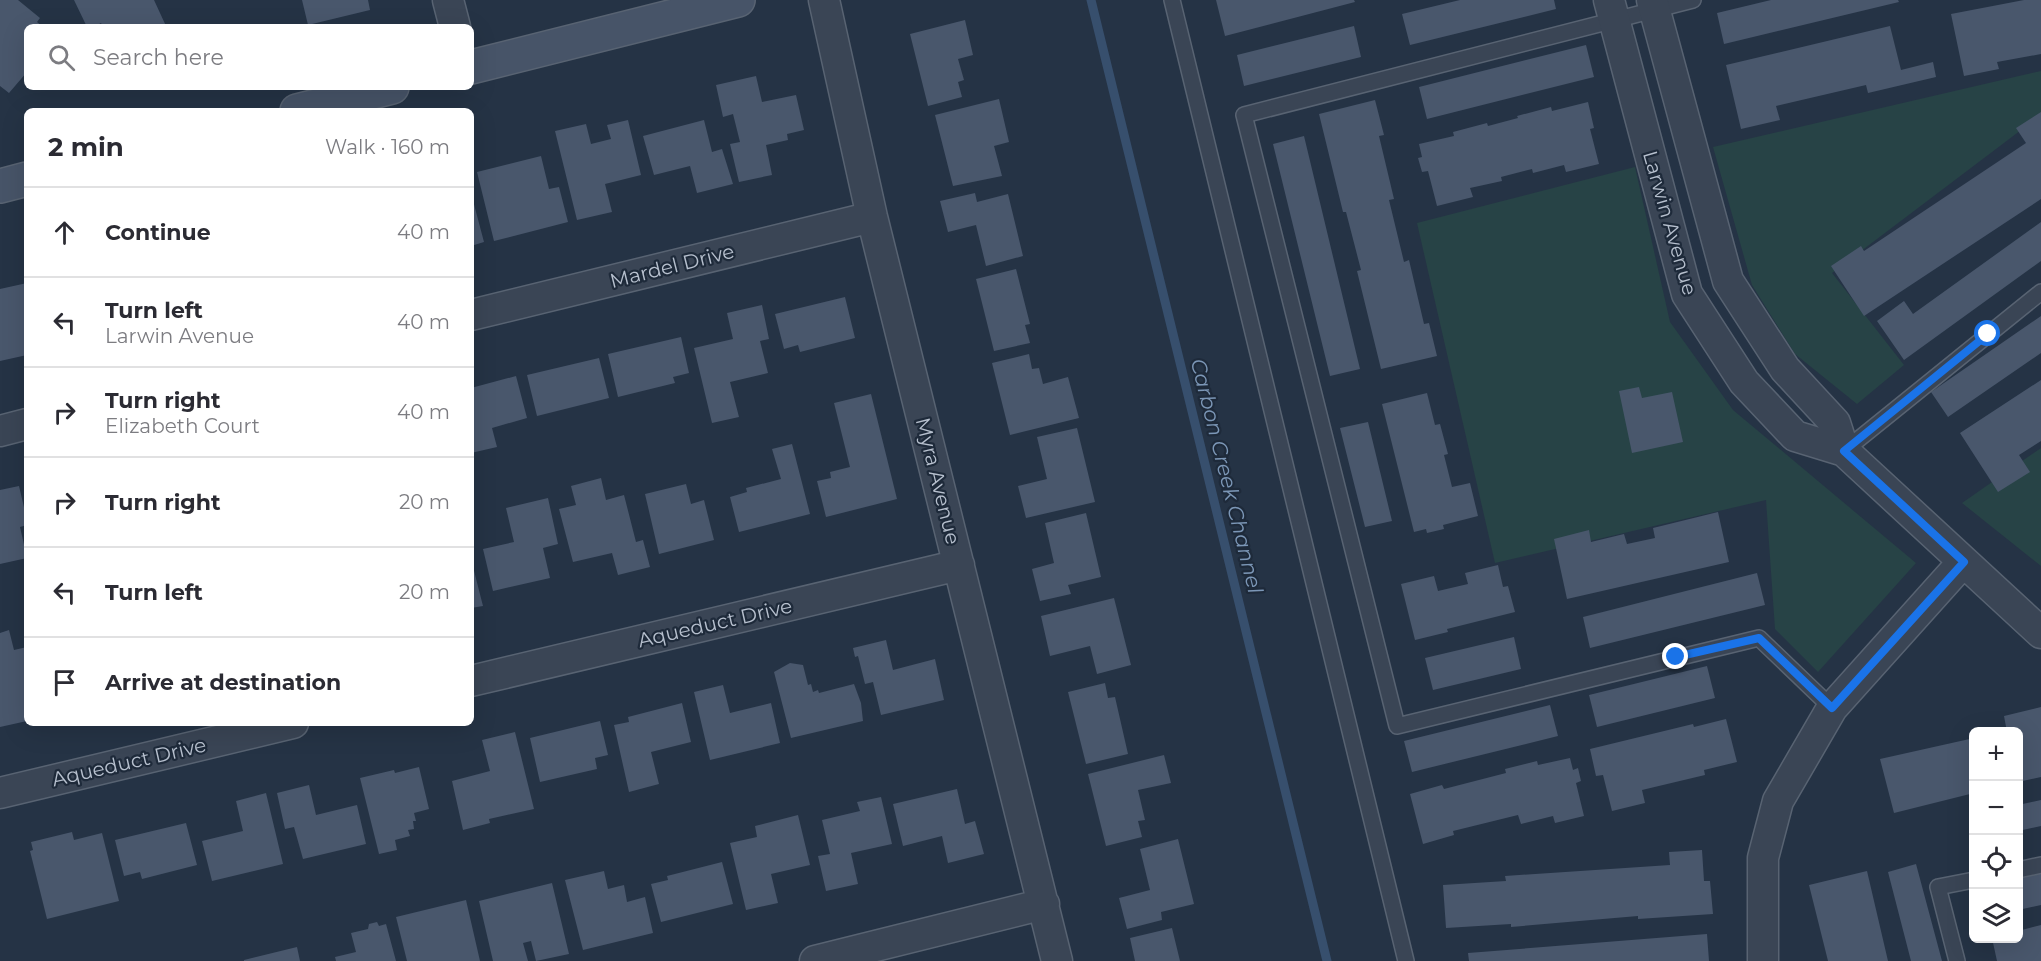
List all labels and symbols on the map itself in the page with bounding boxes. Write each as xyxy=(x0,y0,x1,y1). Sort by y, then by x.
street label: Larwin Avenue xyxy=(1638,148,1702,298)
street label: Mardel Drive xyxy=(607,239,737,293)
route start xyxy=(1974,320,2000,346)
water label: Carbon Creek Channel xyxy=(1186,356,1268,596)
street label: Myra Avenue xyxy=(911,415,965,547)
street label: Aqueduct Drive xyxy=(636,594,794,652)
route end xyxy=(1662,643,1688,669)
street label: Aqueduct Drive xyxy=(50,733,208,791)

